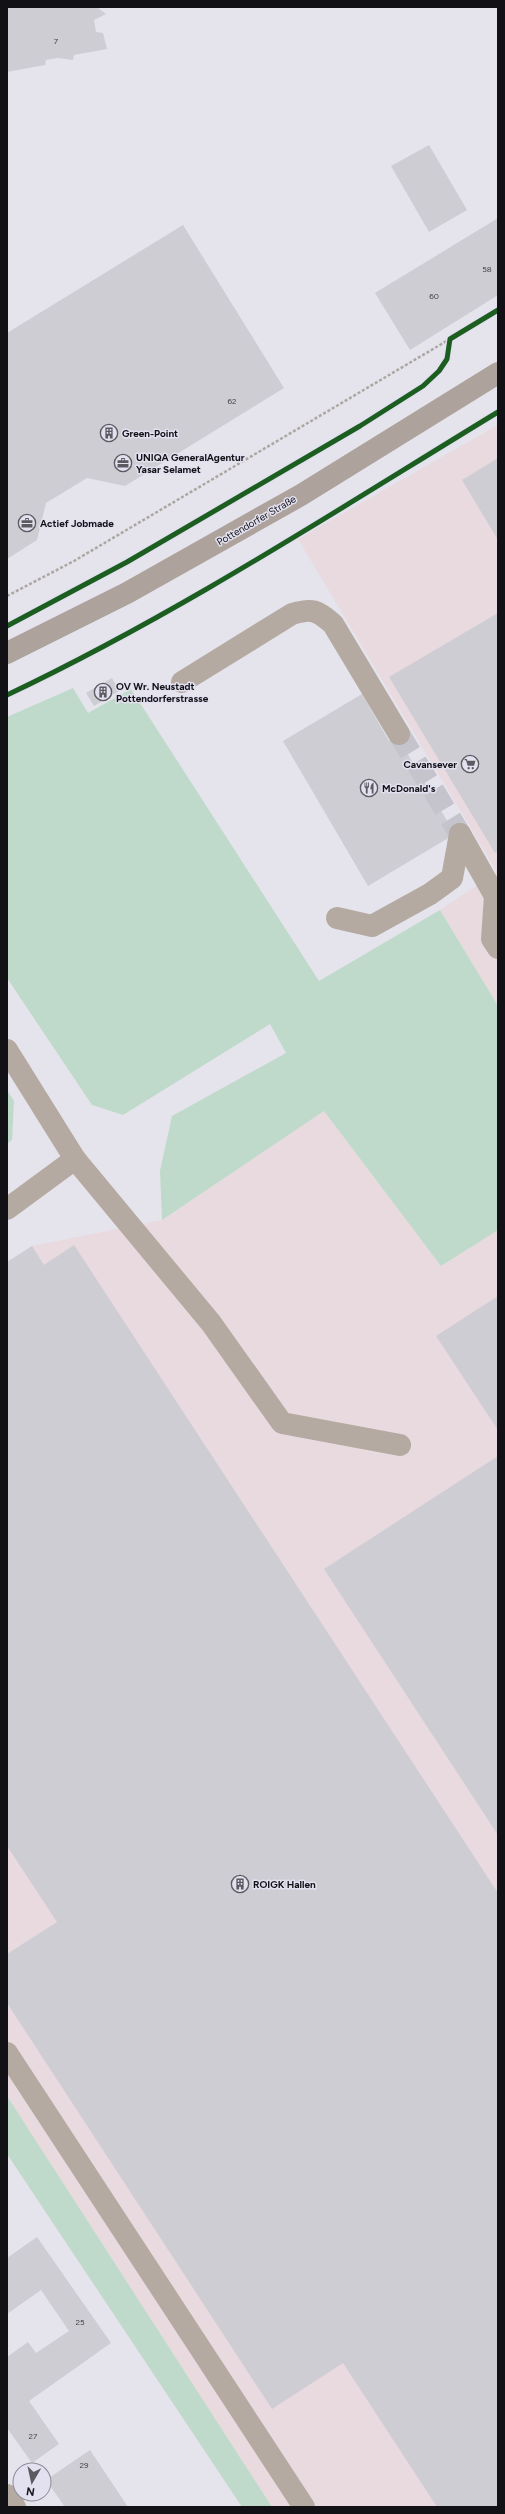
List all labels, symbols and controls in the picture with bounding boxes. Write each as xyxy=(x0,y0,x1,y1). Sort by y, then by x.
house number: 7 xyxy=(54,36,59,46)
house number: 58 xyxy=(482,264,492,274)
house number: 60 xyxy=(429,291,439,301)
house number: 62 xyxy=(228,396,237,406)
building icon: Green-Point xyxy=(99,423,119,443)
place label: Green-Point xyxy=(122,427,178,440)
place label: UNIQA GeneralAgentur Yasar Selamet xyxy=(136,451,245,476)
office icon: UNIQA GeneralAgentur Yasar Selamet xyxy=(113,453,133,473)
street label: Pottendorfer Straße xyxy=(214,492,299,548)
office icon: Actief Jobmade xyxy=(17,513,37,533)
place label: Actief Jobmade xyxy=(40,517,114,530)
place label: OV Wr. Neustadt Pottendorferstrasse xyxy=(116,680,209,705)
building icon: OV Wr. Neustadt Pottendorferstrasse xyxy=(93,682,113,702)
supermarket icon: Cavansever xyxy=(460,754,480,774)
place label: Cavansever xyxy=(403,758,457,771)
restaurant icon: McDonald's xyxy=(359,778,379,798)
place label: McDonald's xyxy=(382,782,436,795)
building icon: ROIGK Hallen xyxy=(230,1874,250,1894)
place label: ROIGK Hallen xyxy=(253,1878,316,1891)
house number: 25 xyxy=(75,2317,85,2327)
house number: 27 xyxy=(29,2431,38,2441)
house number: 29 xyxy=(80,2460,89,2470)
north arrow xyxy=(12,2462,52,2502)
text: N xyxy=(25,2484,36,2498)

